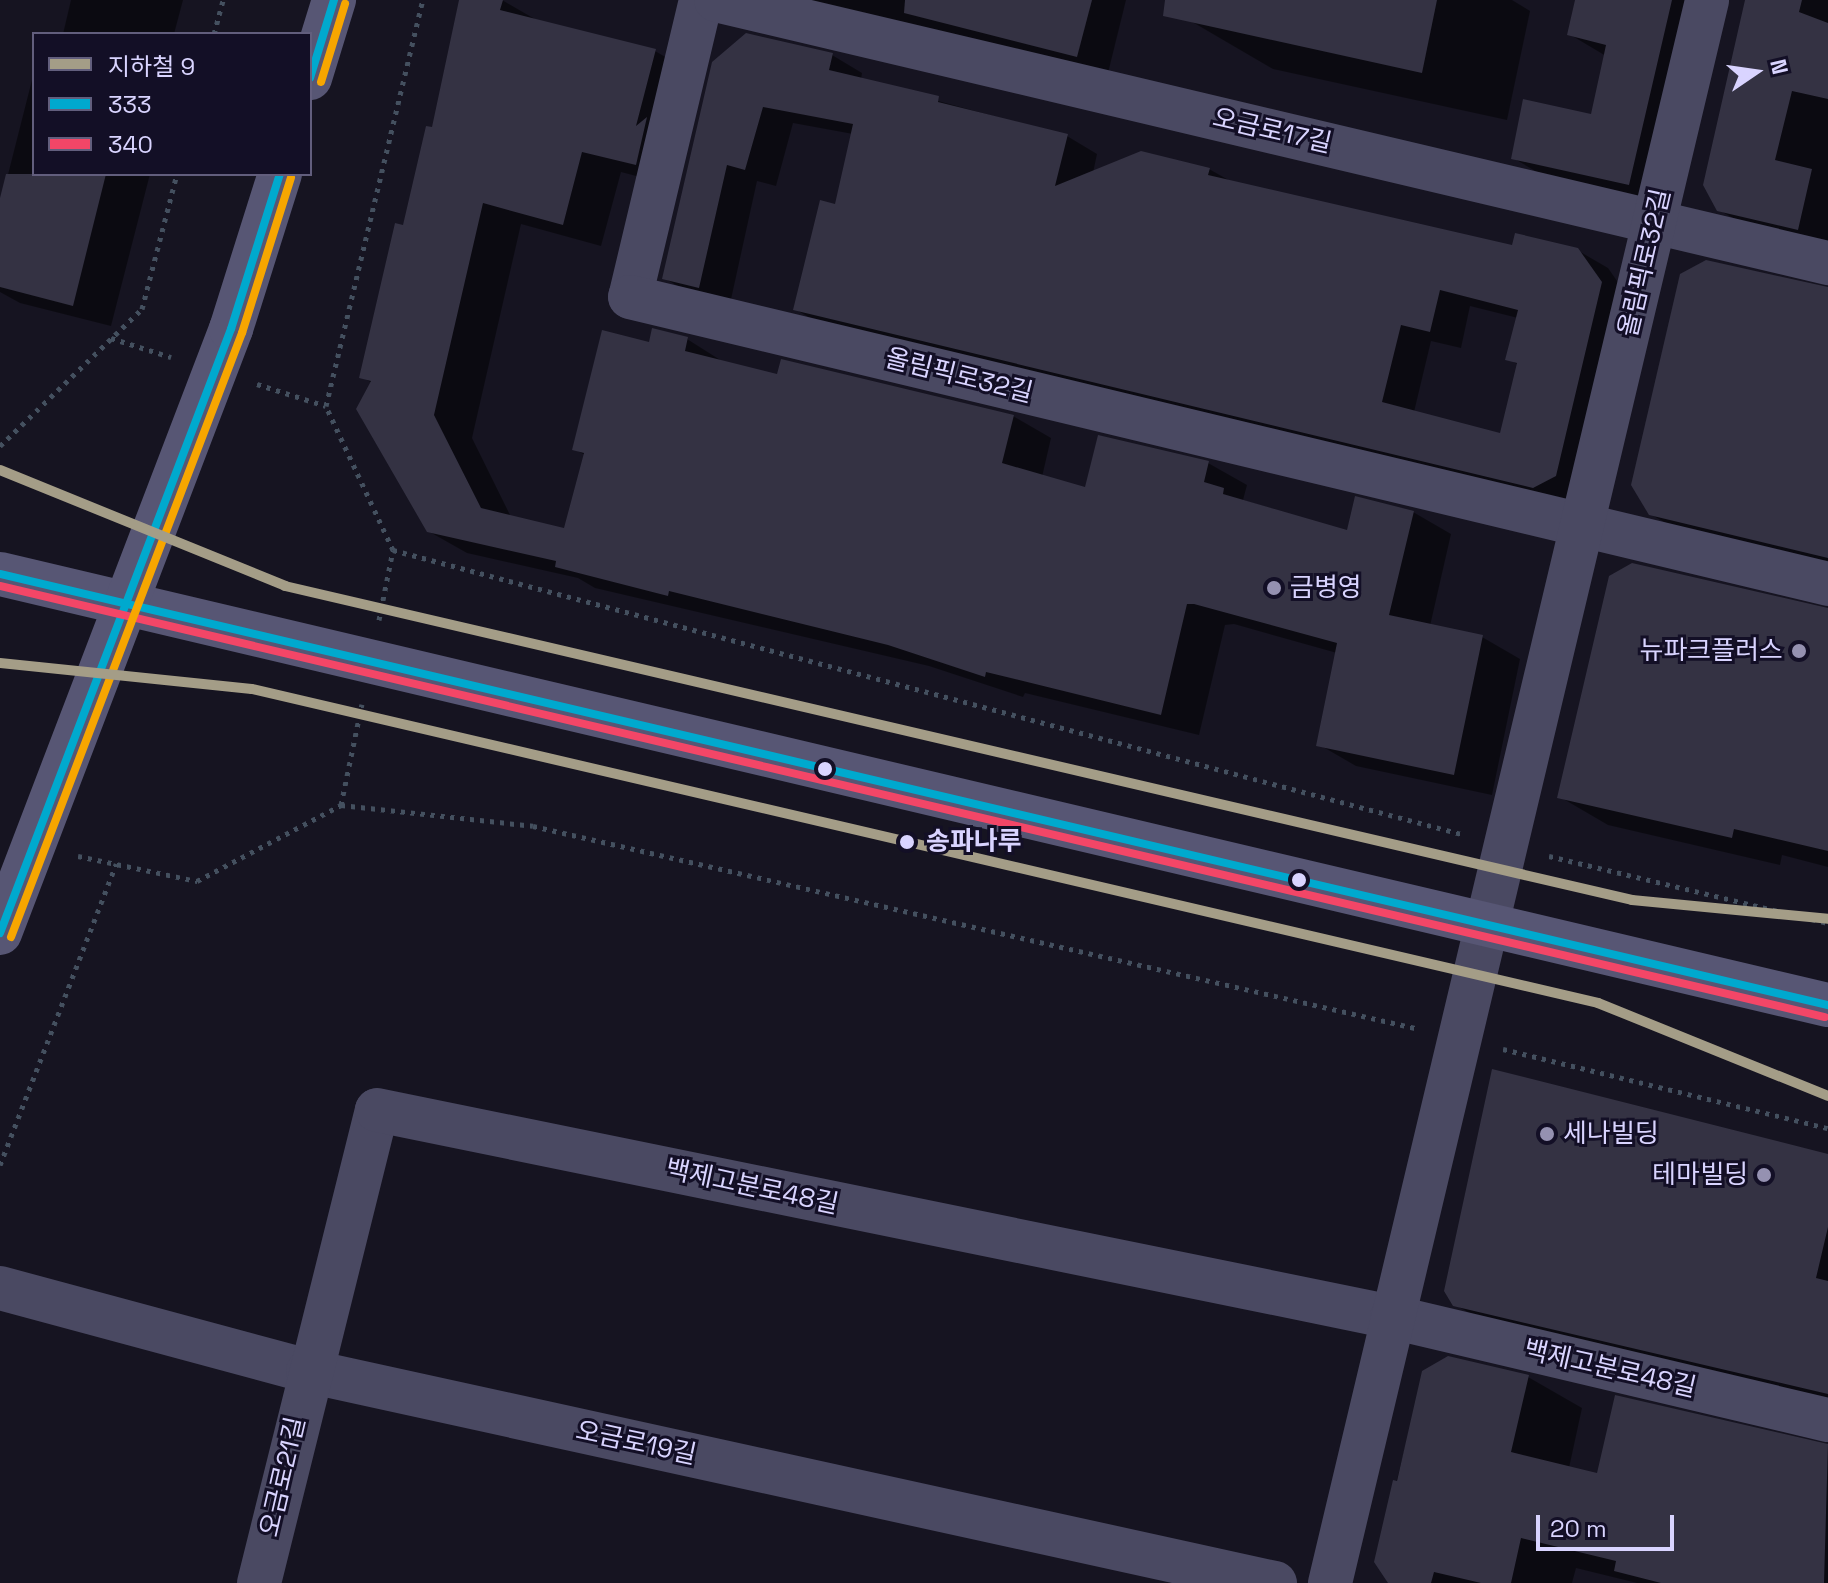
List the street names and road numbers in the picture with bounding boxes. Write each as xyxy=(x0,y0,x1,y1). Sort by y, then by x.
street label: 오금로17길 xyxy=(1209,102,1335,160)
street label: 올림픽로32길 xyxy=(1613,186,1677,340)
street label: 올림픽로32길 xyxy=(882,343,1036,409)
street label: 백제고분로48길 xyxy=(663,1153,841,1221)
street label: 백제고분로48길 xyxy=(1521,1334,1699,1404)
street label: 오금로21길 xyxy=(254,1414,312,1540)
street label: 오금로19길 xyxy=(573,1415,699,1471)

